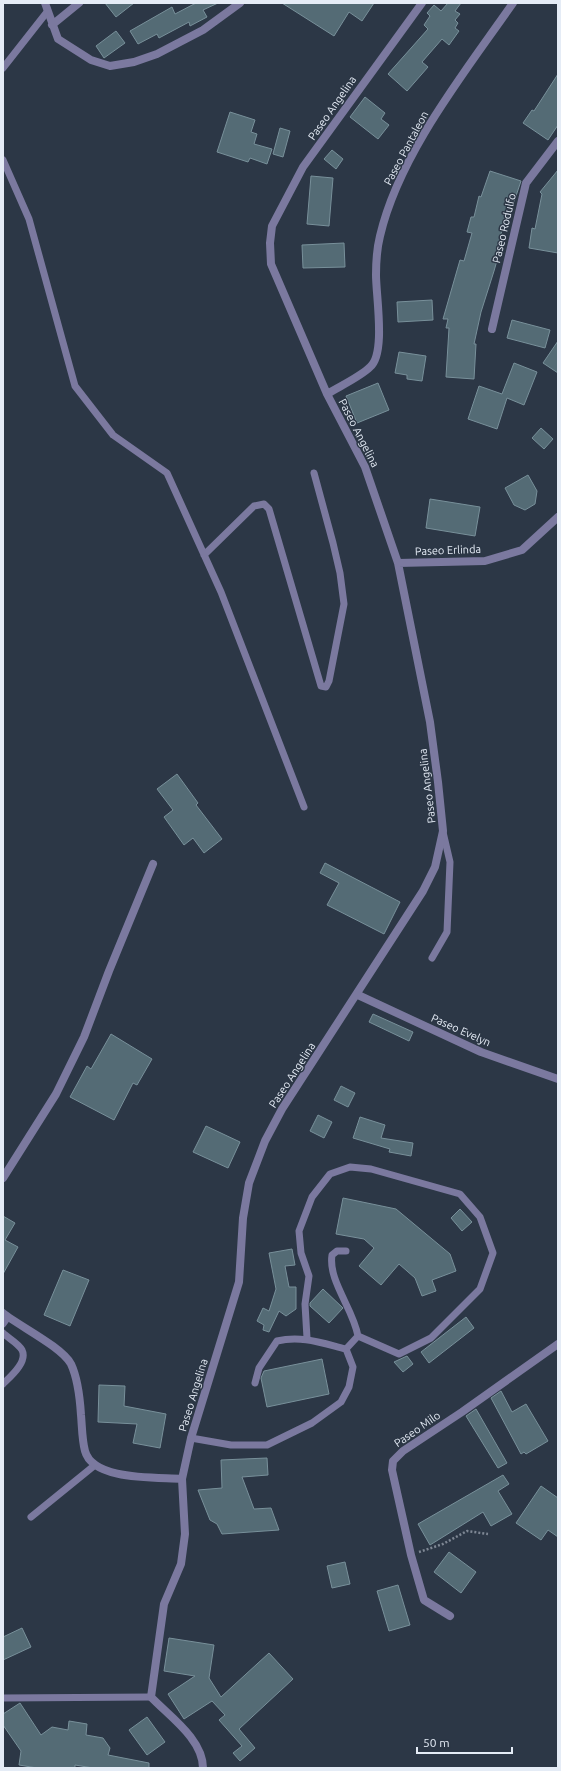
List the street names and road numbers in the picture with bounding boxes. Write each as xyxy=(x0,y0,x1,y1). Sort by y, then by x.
street label: Paseo Angelina xyxy=(305,74,359,142)
street label: Paseo Pantaleon xyxy=(381,109,431,187)
street label: Paseo Rodulfo xyxy=(490,192,518,264)
street label: Paseo Angelina xyxy=(337,397,381,469)
street label: Paseo Erlinda xyxy=(415,543,481,557)
street label: Paseo Angelina xyxy=(416,748,438,824)
street label: Paseo Evelyn xyxy=(429,1012,493,1048)
street label: Paseo Angelina xyxy=(266,1040,318,1110)
street label: Paseo Angelina xyxy=(176,1357,210,1433)
street label: Paseo Milo xyxy=(392,1409,442,1449)

